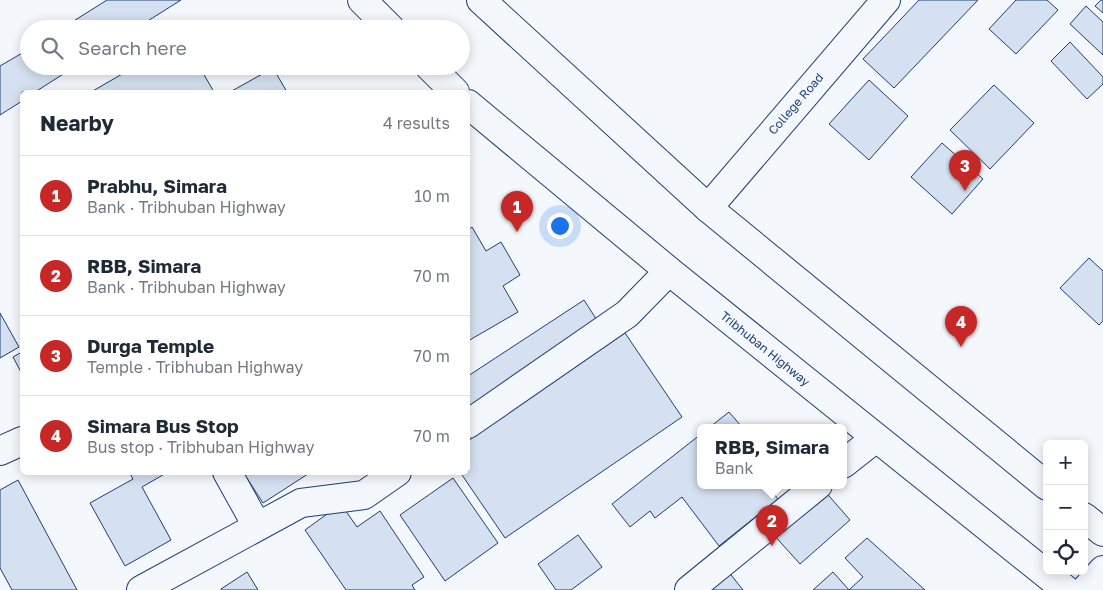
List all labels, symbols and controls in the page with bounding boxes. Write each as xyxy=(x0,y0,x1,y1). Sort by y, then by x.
search box xyxy=(20,20,470,75)
icon: search xyxy=(38,34,66,62)
text: Search here xyxy=(78,36,187,59)
street label: College Road xyxy=(765,70,826,138)
text: Nearby xyxy=(40,110,114,136)
text: 4 results xyxy=(383,113,450,133)
pin: 3 xyxy=(949,150,981,191)
text: Prabhu, Simara xyxy=(87,174,227,197)
text: 1 xyxy=(52,186,60,206)
text: 10 m xyxy=(414,186,450,206)
pin: 1 xyxy=(501,191,533,232)
text: Bank · Tribhuban Highway xyxy=(87,197,286,217)
your location xyxy=(547,213,573,239)
text: RBB, Simara xyxy=(87,254,201,277)
text: 2 xyxy=(51,266,61,286)
text: 70 m xyxy=(413,266,450,286)
text: Bank · Tribhuban Highway xyxy=(87,277,286,297)
pin: 4 xyxy=(945,306,977,347)
street label: Tribhuban Highway xyxy=(718,308,813,389)
text: Durga Temple xyxy=(87,334,214,357)
text: 3 xyxy=(51,346,61,366)
text: 70 m xyxy=(413,346,450,366)
text: Temple · Tribhuban Highway xyxy=(87,357,303,377)
text: Simara Bus Stop xyxy=(87,414,239,437)
popup xyxy=(697,424,847,489)
text: 4 xyxy=(51,426,61,446)
text: 70 m xyxy=(413,426,450,446)
text: RBB, Simara xyxy=(715,435,829,458)
text: Bus stop · Tribhuban Highway xyxy=(87,437,314,457)
map controls xyxy=(1043,440,1088,575)
button: + xyxy=(1043,440,1088,485)
text: Bank xyxy=(715,458,753,478)
button: − xyxy=(1043,485,1088,530)
pin: 2 xyxy=(756,505,788,546)
button: locate xyxy=(1043,530,1088,575)

